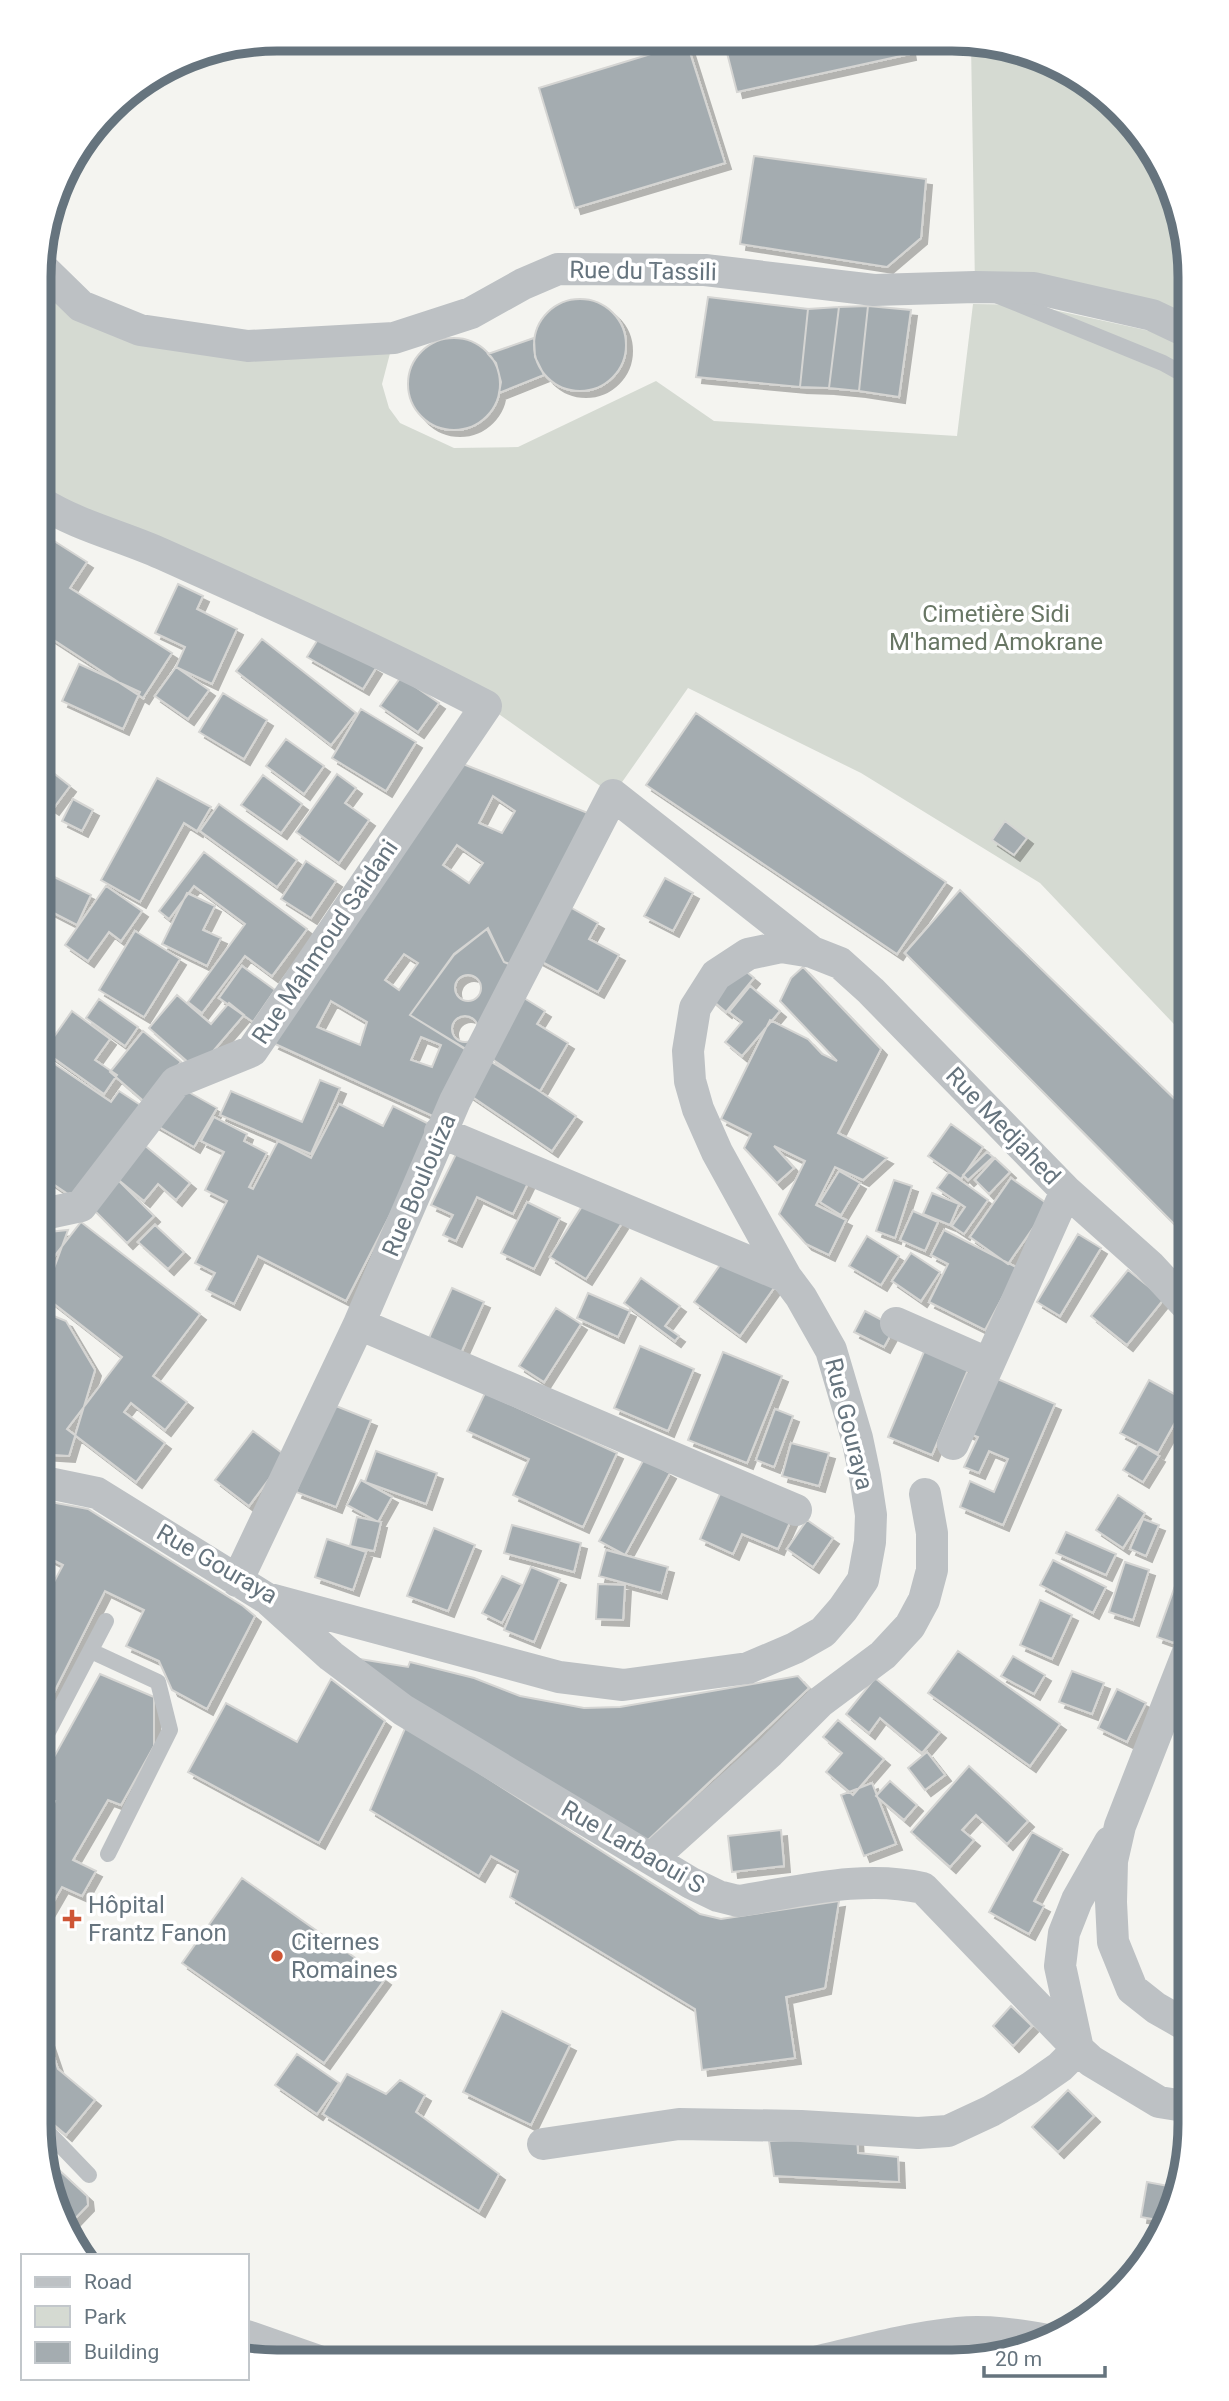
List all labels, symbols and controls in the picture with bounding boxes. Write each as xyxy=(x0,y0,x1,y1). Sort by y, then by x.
street label: Rue du Tassili xyxy=(569,256,717,286)
park label: Cimetière Sidi M'hamed Amokrane xyxy=(889,600,1103,656)
street label: Rue Mahmoud Saidani xyxy=(246,835,404,1049)
street label: Rue Medjahed xyxy=(940,1062,1066,1190)
street label: Rue Boulouiza xyxy=(376,1110,462,1260)
street label: Rue Gouraya xyxy=(819,1355,879,1493)
street label: Rue Gouraya xyxy=(152,1518,282,1610)
street label: Rue Larbaoui S xyxy=(557,1795,709,1899)
place label: Hôpital Frantz Fanon xyxy=(88,1891,227,1947)
marker: Hôpital Frantz Fanon xyxy=(62,1909,82,1929)
place label: Citernes Romaines xyxy=(291,1928,398,1984)
marker: Citernes Romaines xyxy=(269,1948,285,1964)
legend xyxy=(21,2254,248,2380)
text: Road xyxy=(84,2270,132,2294)
text: Park xyxy=(84,2305,127,2329)
scale bar xyxy=(984,2334,1105,2378)
text: Building xyxy=(84,2340,159,2364)
text: 20 m xyxy=(995,2347,1042,2371)

